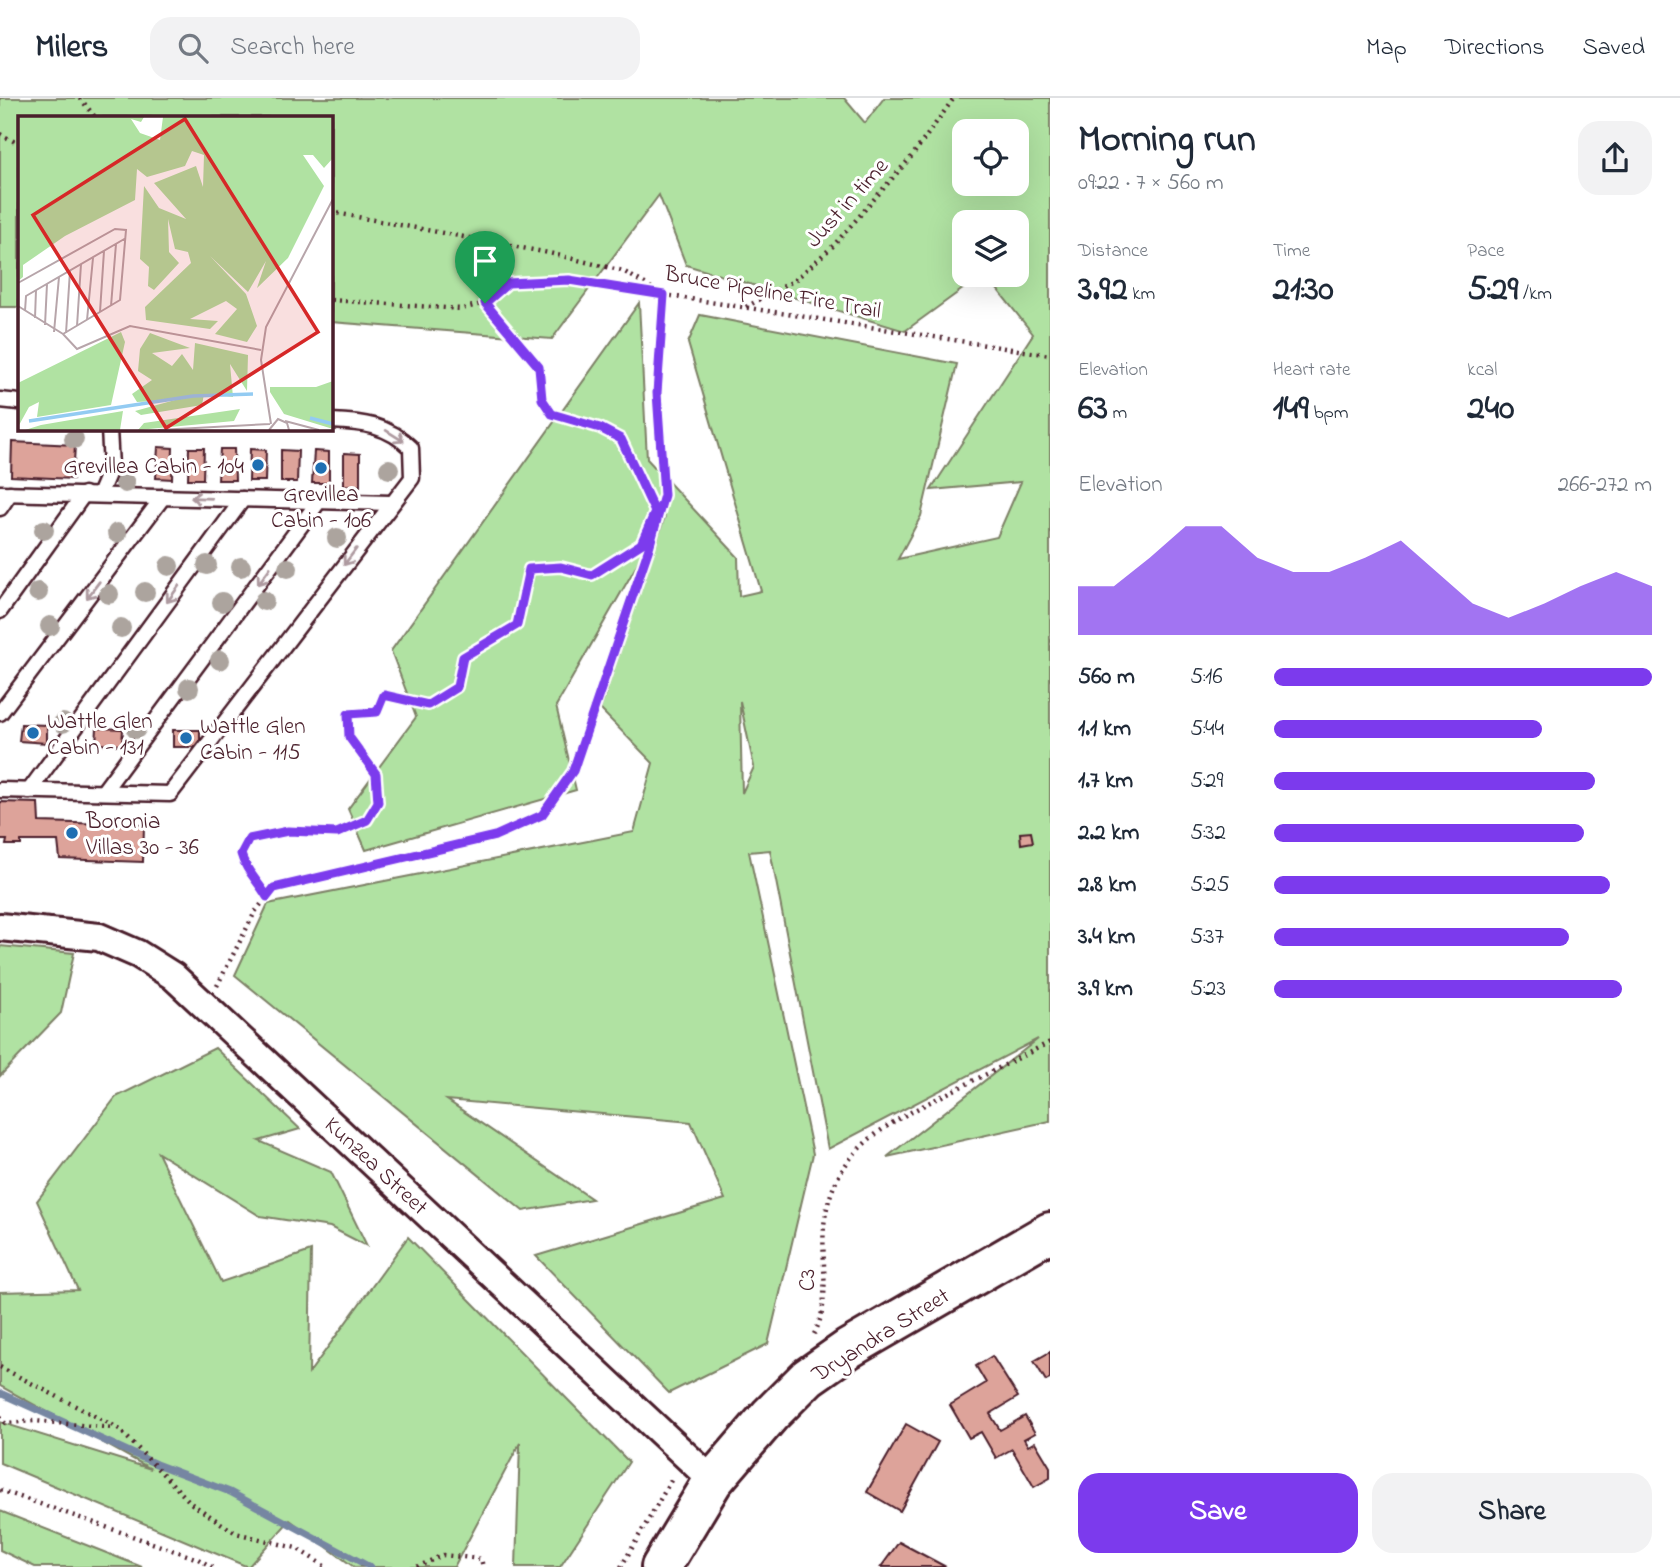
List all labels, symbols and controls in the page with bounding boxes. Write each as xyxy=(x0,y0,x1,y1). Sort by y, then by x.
search box xyxy=(150,17,640,80)
text: Milers xyxy=(35,24,108,72)
icon: search xyxy=(174,29,212,67)
text: Search here xyxy=(230,29,355,67)
text: Map xyxy=(1366,31,1407,66)
text: Directions xyxy=(1445,31,1544,66)
text: Saved xyxy=(1582,31,1645,66)
text: Morning run xyxy=(1078,113,1256,169)
inset map xyxy=(18,116,332,430)
map controls xyxy=(952,119,1029,287)
button: locate xyxy=(952,119,1029,196)
button: share xyxy=(1578,121,1652,195)
street label: Just in time xyxy=(799,151,898,256)
text: 09:22 · 7 × 560 m xyxy=(1078,167,1224,200)
button: layers xyxy=(952,210,1029,287)
pin xyxy=(455,231,515,303)
text: Distance xyxy=(1078,238,1148,265)
text: Time xyxy=(1273,238,1310,265)
text: Pace xyxy=(1467,238,1504,265)
icon: arrive xyxy=(466,242,504,280)
street label: Bruce Pipeline Fire Trail xyxy=(661,258,883,329)
text: 3.92 xyxy=(1078,265,1128,316)
text: 21:30 xyxy=(1273,265,1334,316)
text: 5:29 xyxy=(1467,265,1518,316)
text: km xyxy=(1128,281,1155,308)
text: /km xyxy=(1518,281,1552,308)
text: Elevation xyxy=(1078,357,1148,384)
text: Heart rate xyxy=(1273,357,1351,384)
text: kcal xyxy=(1467,357,1498,384)
text: 63 xyxy=(1078,384,1108,435)
text: 149 xyxy=(1273,384,1309,435)
text: 240 xyxy=(1467,384,1514,435)
text: m xyxy=(1108,400,1127,427)
text: bpm xyxy=(1309,400,1349,427)
one-way arrow xyxy=(385,430,405,444)
place label: Grevillea Cabin - 104 xyxy=(63,451,245,484)
marker: Grevillea Cabin - 104 xyxy=(250,457,266,473)
marker: Grevillea Cabin - 106 xyxy=(313,460,329,476)
text: Elevation xyxy=(1078,469,1163,502)
text: 266–272 m xyxy=(1558,469,1652,502)
place label: Grevillea Cabin - 106 xyxy=(271,479,371,538)
one-way arrow xyxy=(189,491,212,504)
one-way arrow xyxy=(342,548,357,566)
one-way arrow xyxy=(256,566,271,585)
one-way arrow xyxy=(85,580,100,599)
one-way arrow xyxy=(166,584,181,602)
text: 560 m xyxy=(1078,661,1135,694)
text: 5:16 xyxy=(1190,661,1223,694)
place label: Wattle Glen Cabin - 131 xyxy=(47,706,153,765)
place label: Wattle Glen Cabin - 115 xyxy=(200,711,306,770)
text: 1.1 km xyxy=(1078,713,1131,746)
text: 5:44 xyxy=(1190,713,1224,746)
marker: Wattle Glen Cabin - 131 xyxy=(25,725,41,741)
marker: Wattle Glen Cabin - 115 xyxy=(178,730,194,746)
text: 1.7 km xyxy=(1078,765,1133,798)
text: 5:29 xyxy=(1190,765,1223,798)
place label: Boronia Villas 30 - 36 xyxy=(85,806,199,865)
text: 2.2 km xyxy=(1078,817,1139,850)
text: 5:32 xyxy=(1190,817,1226,850)
marker: Boronia Villas 30 - 36 xyxy=(64,825,80,841)
text: 2.8 km xyxy=(1078,869,1136,902)
text: 5:25 xyxy=(1190,869,1230,902)
text: 3.4 km xyxy=(1078,921,1135,954)
text: 5:37 xyxy=(1190,921,1224,954)
text: 3.9 km xyxy=(1078,973,1133,1006)
text: 5:23 xyxy=(1190,973,1226,1006)
street label: Kunzea Street xyxy=(316,1110,435,1224)
street label: C3 xyxy=(792,1269,825,1291)
street label: Dryandra Street xyxy=(805,1280,958,1394)
button: Save xyxy=(1078,1473,1358,1553)
button: Share xyxy=(1372,1473,1652,1553)

